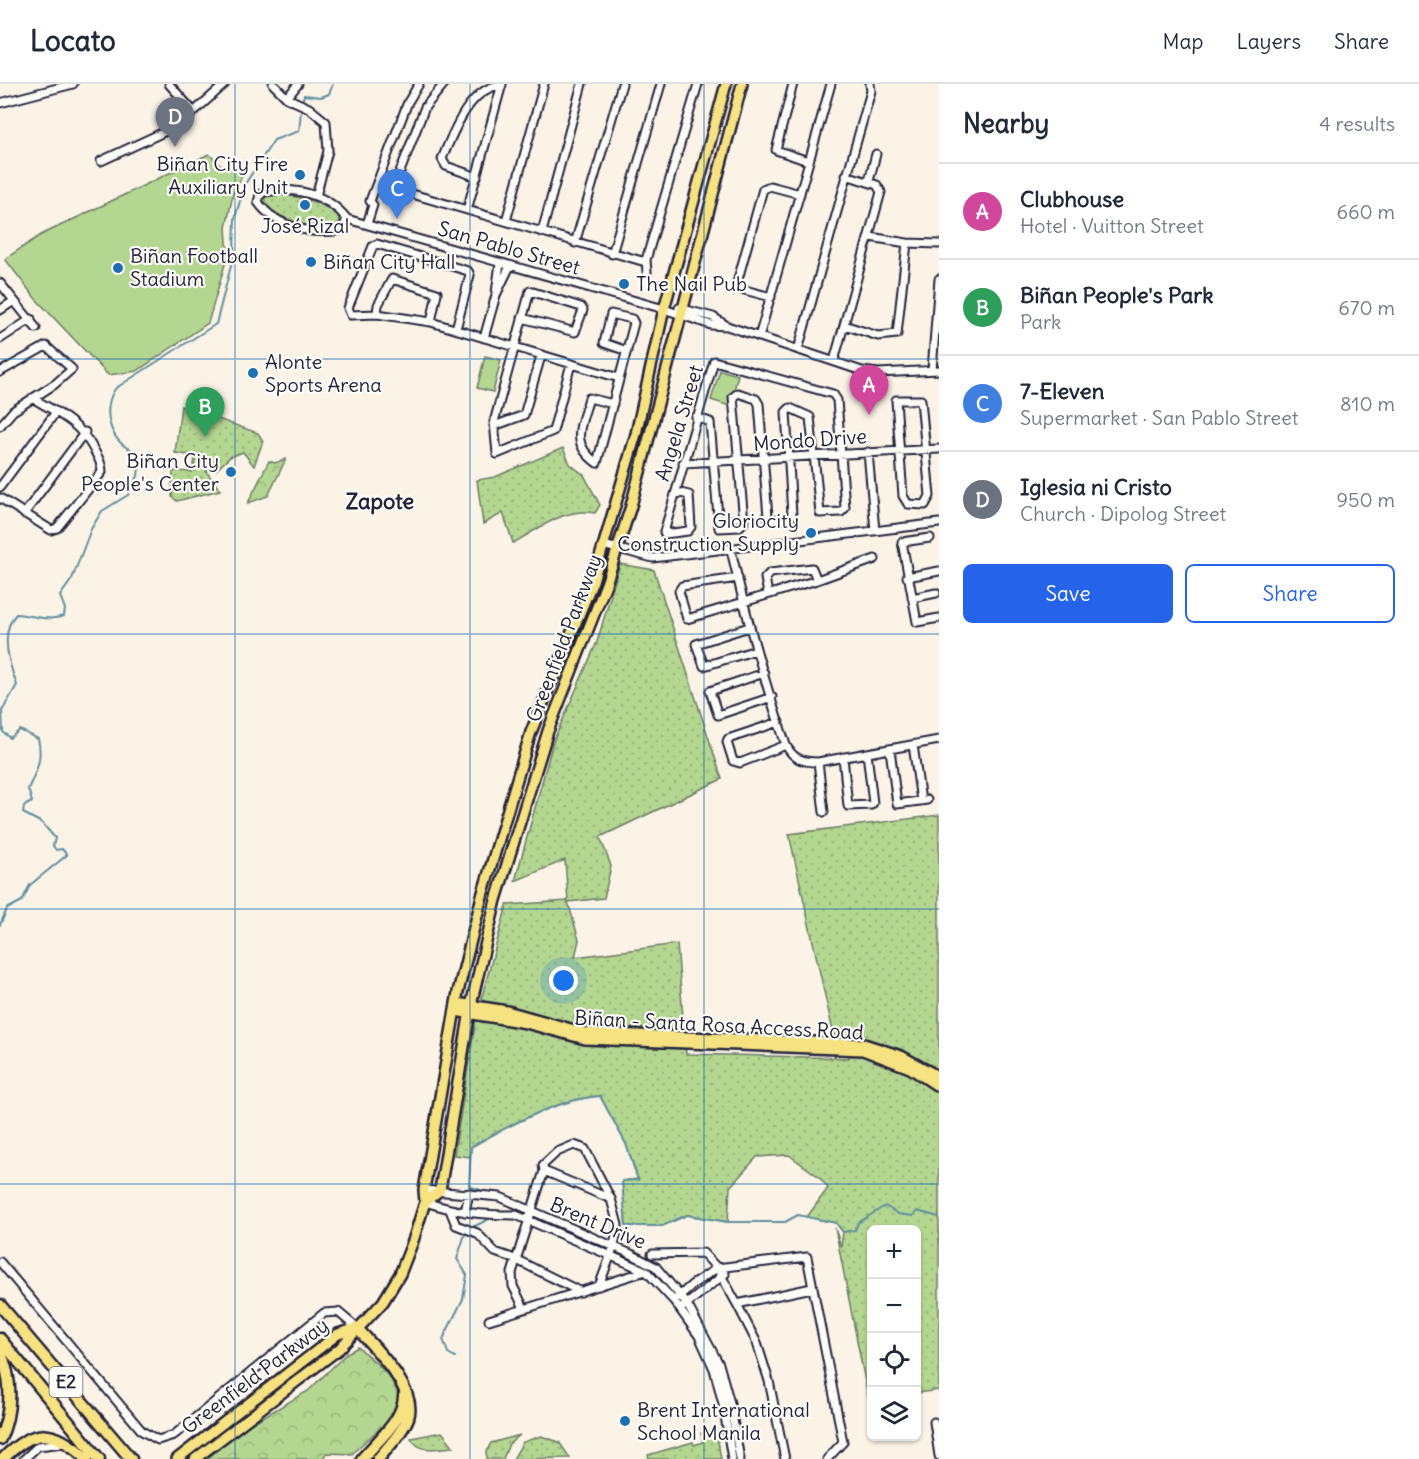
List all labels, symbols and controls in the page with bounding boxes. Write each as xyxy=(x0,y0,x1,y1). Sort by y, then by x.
text: Locato xyxy=(30,23,116,59)
text: Map xyxy=(1163,28,1203,55)
text: Layers xyxy=(1236,28,1301,55)
text: Share xyxy=(1334,28,1389,55)
pin: D xyxy=(156,98,195,147)
text: Nearby xyxy=(963,107,1049,140)
text: 4 results xyxy=(1319,111,1395,136)
place label: Biñan City Fire Auxiliary Unit xyxy=(156,151,288,199)
marker: Biñan City Fire Auxiliary Unit xyxy=(293,168,307,182)
pin: C xyxy=(378,170,416,219)
text: Clubhouse xyxy=(1020,185,1124,213)
marker: José Rizal xyxy=(298,198,312,212)
text: A xyxy=(976,199,989,224)
text: 660 m xyxy=(1336,199,1395,224)
place label: José Rizal xyxy=(261,213,349,238)
text: Hotel · Vuitton Street xyxy=(1020,213,1204,238)
street label: San Pablo Street xyxy=(435,215,583,280)
place label: Biñan Football Stadium xyxy=(130,243,258,291)
place label: Biñan City Hall xyxy=(323,249,455,274)
marker: Biñan City Hall xyxy=(304,255,318,269)
marker: Biñan Football Stadium xyxy=(111,261,125,275)
place label: The Nail Pub xyxy=(636,271,747,296)
marker: The Nail Pub xyxy=(617,277,631,291)
text: Biñan People's Park xyxy=(1020,281,1213,309)
text: B xyxy=(976,295,989,320)
text: 670 m xyxy=(1338,295,1395,320)
text: Park xyxy=(1020,309,1061,334)
place label: Alonte Sports Arena xyxy=(265,349,382,397)
street label: Angela Street xyxy=(649,361,708,484)
marker: Alonte Sports Arena xyxy=(246,366,260,380)
pin: A xyxy=(850,366,888,415)
text: 7-Eleven xyxy=(1020,377,1104,405)
pin: B xyxy=(186,388,224,437)
text: C xyxy=(976,391,989,416)
text: 810 m xyxy=(1340,391,1395,416)
text: Supermarket · San Pablo Street xyxy=(1020,405,1299,430)
street label: Mondo Drive xyxy=(752,423,868,456)
place label: Biñan City People's Center xyxy=(81,448,219,496)
marker: Biñan City People's Center xyxy=(224,465,238,479)
text: Iglesia ni Cristo xyxy=(1020,473,1172,501)
district label: Zapote xyxy=(346,487,414,515)
text: D xyxy=(975,487,990,512)
text: 950 m xyxy=(1337,487,1395,512)
text: Church · Dipolog Street xyxy=(1020,501,1226,526)
place label: Gloriocity Construction Supply xyxy=(617,508,799,556)
marker: Gloriocity Construction Supply xyxy=(804,526,818,540)
street label: Greenfield Parkway xyxy=(520,550,607,725)
button: Save xyxy=(963,564,1173,623)
button: Share xyxy=(1185,564,1395,623)
your location xyxy=(549,966,578,995)
street label: Biñan - Santa Rosa Access Road xyxy=(574,1004,864,1045)
street label: Brent Drive xyxy=(547,1191,650,1254)
map controls xyxy=(867,1225,921,1441)
button: + xyxy=(867,1225,921,1279)
button: − xyxy=(867,1279,921,1333)
street label: Greenfield Parkway xyxy=(176,1312,333,1439)
button: locate xyxy=(867,1333,921,1387)
road number: E2 xyxy=(50,1367,82,1397)
button: layers xyxy=(867,1387,921,1441)
place label: Brent International School Manila xyxy=(637,1397,810,1445)
marker: Brent International School Manila xyxy=(618,1414,632,1428)

